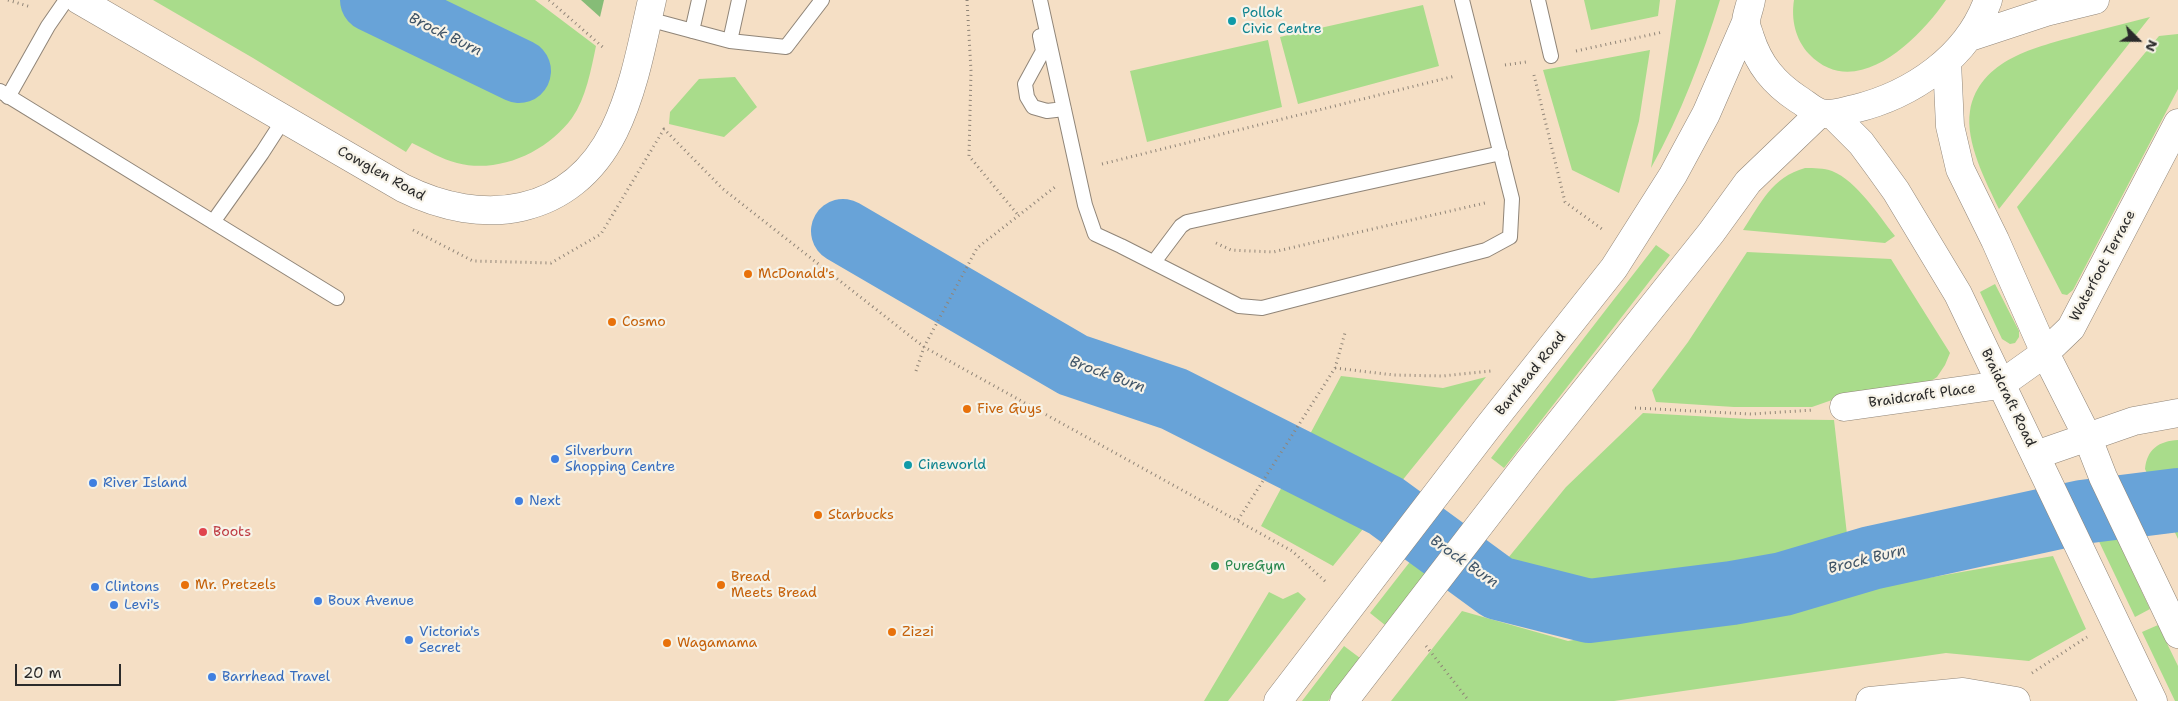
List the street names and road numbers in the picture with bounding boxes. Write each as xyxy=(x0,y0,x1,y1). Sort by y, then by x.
street label: Cowglen Road xyxy=(334,143,428,205)
street label: Waterfoot Terrace xyxy=(2067,208,2139,324)
street label: Barrhead Road xyxy=(1492,329,1570,419)
street label: Braidcraft Road xyxy=(1977,346,2039,450)
street label: Braidcraft Place xyxy=(1868,380,1976,412)

